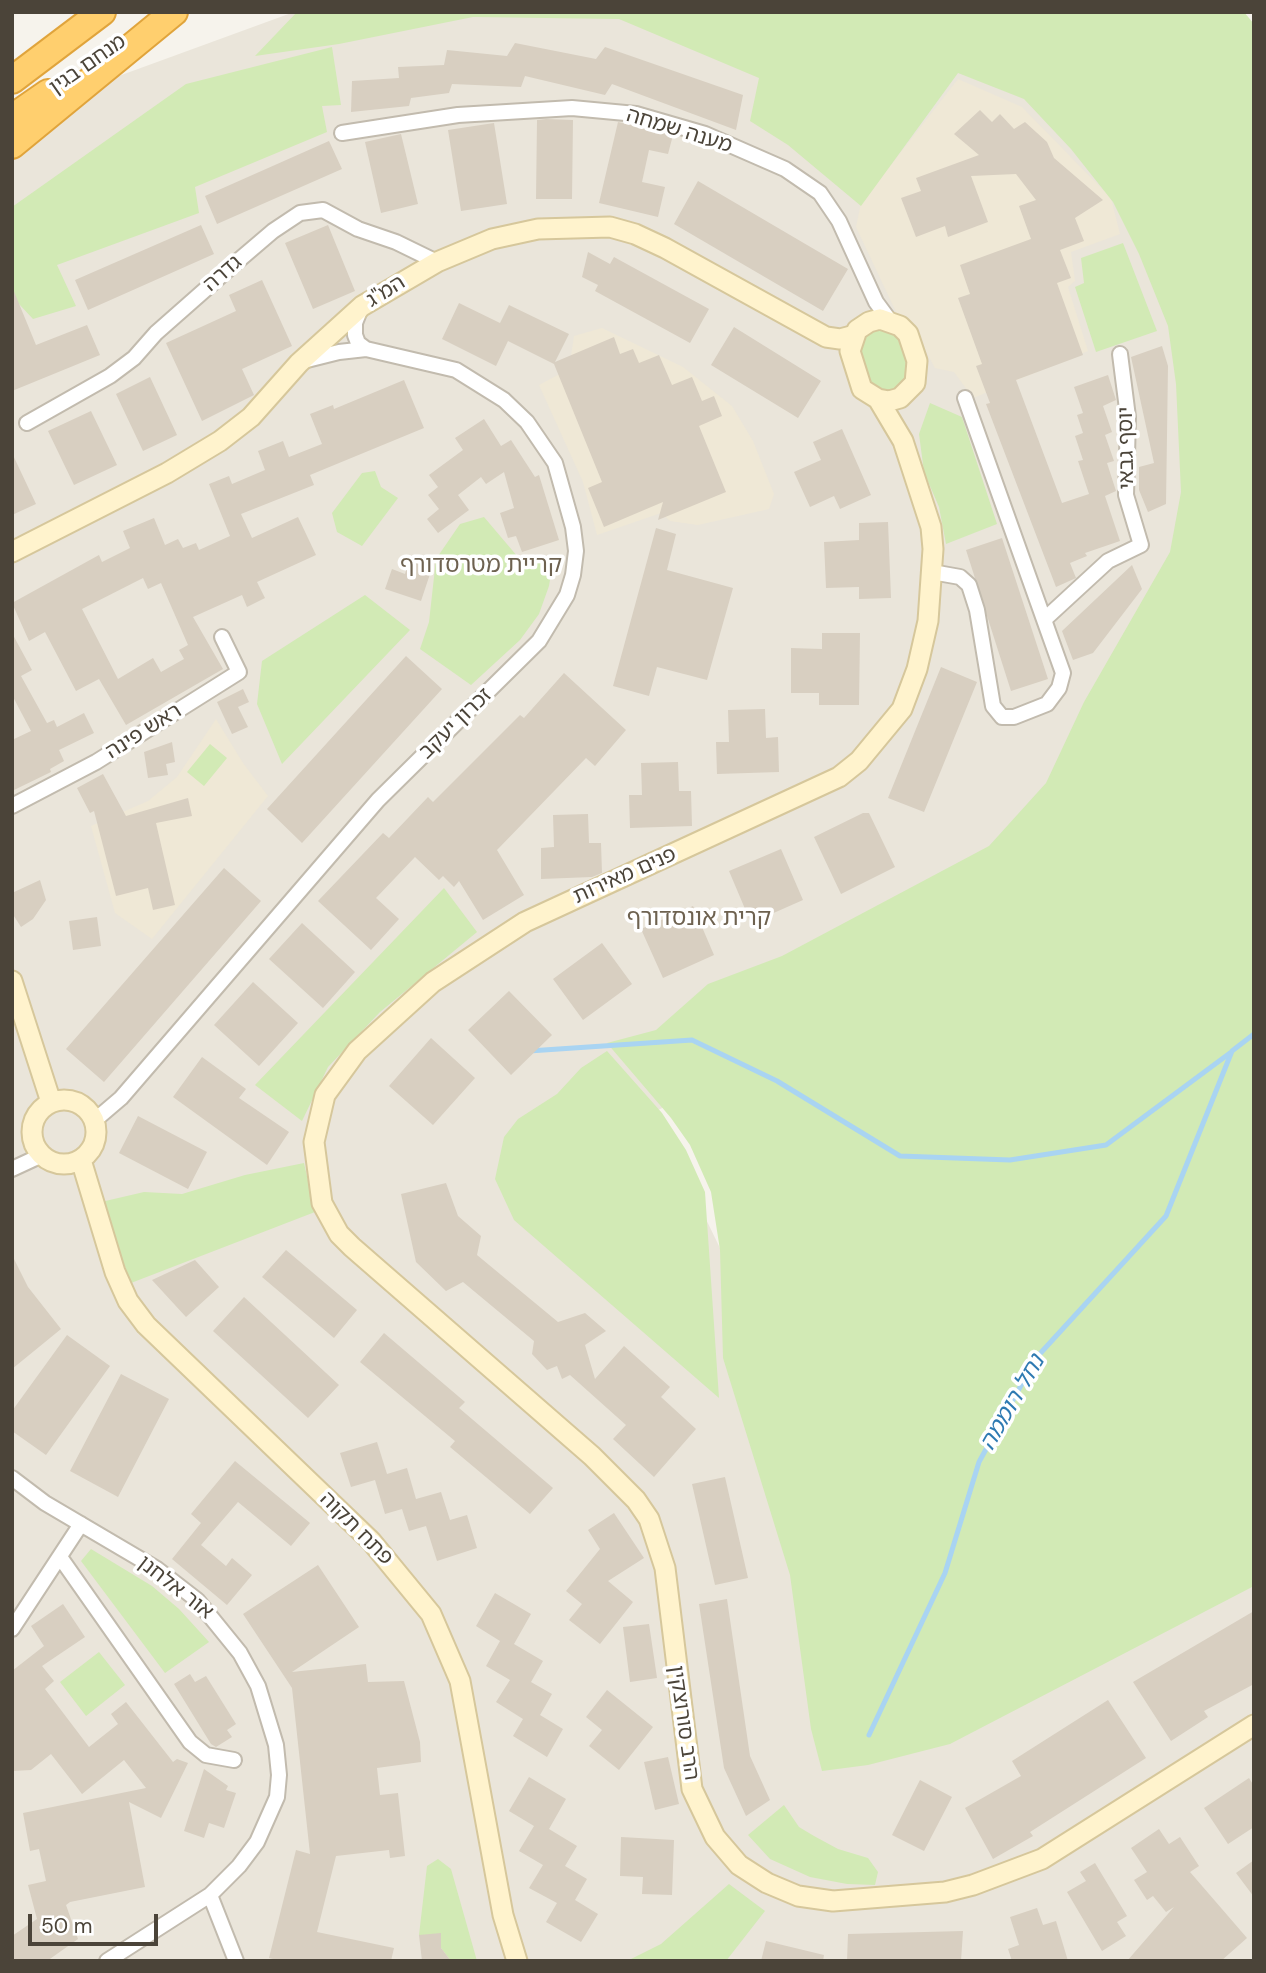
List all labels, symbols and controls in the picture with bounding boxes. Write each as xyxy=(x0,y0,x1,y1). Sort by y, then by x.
street label: מנחם בגין xyxy=(45,29,131,101)
street label: מענה שמחה xyxy=(623,103,735,159)
street label: גדרה xyxy=(199,251,247,297)
street label: המ"ג xyxy=(362,270,410,314)
street label: יוסף גבאי xyxy=(1114,406,1140,490)
district label: קריית מטרסדורף xyxy=(400,552,562,580)
street label: זכרון יעקב xyxy=(414,683,498,765)
street label: ראש פינה xyxy=(101,699,187,765)
street label: פנים מאירות xyxy=(570,842,680,910)
district label: קרית אונסדורף xyxy=(627,905,771,933)
water label: נחל רוממה xyxy=(975,1350,1051,1456)
street label: פתח תקוה xyxy=(314,1487,398,1571)
street label: אור אלחנן xyxy=(132,1551,218,1625)
street label: הרב סורוצקין xyxy=(662,1664,704,1782)
scale bar xyxy=(32,1899,161,1943)
text: 50 m xyxy=(41,1912,92,1940)

